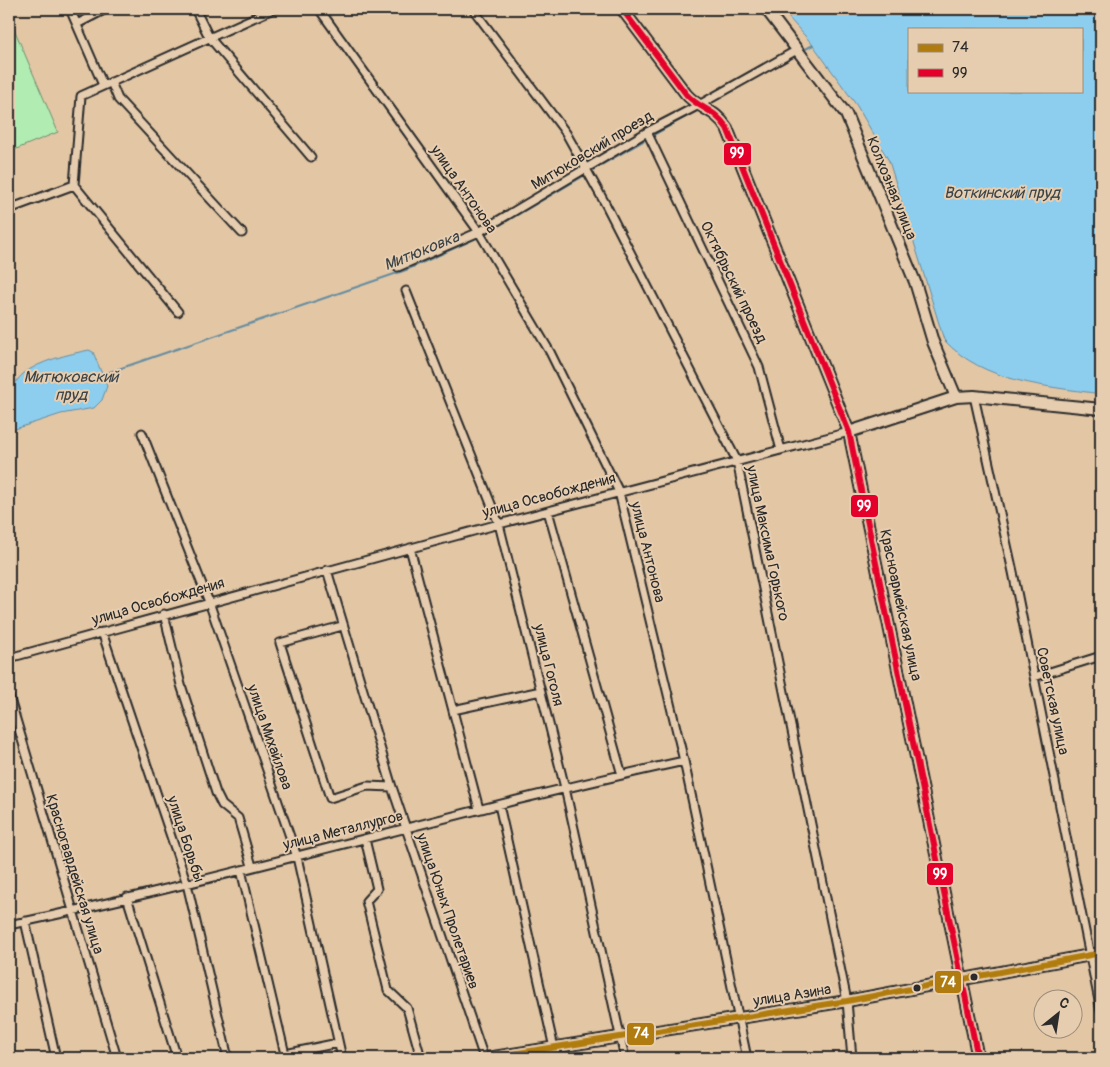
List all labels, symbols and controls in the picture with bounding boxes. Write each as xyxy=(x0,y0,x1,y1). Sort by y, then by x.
legend xyxy=(908,28,1082,92)
text: 74 xyxy=(952,38,969,57)
text: 99 xyxy=(952,64,967,83)
street label: Митюковский проезд xyxy=(528,107,657,194)
street label: Колхозная улица xyxy=(862,134,921,243)
street label: улица Антонова xyxy=(426,141,501,237)
line badge: 99 xyxy=(723,142,752,166)
text: 99 xyxy=(730,145,744,162)
water label: Воткинский пруд xyxy=(944,183,1061,203)
street label: Октябрьский проезд xyxy=(696,218,771,346)
water label: Митюковка xyxy=(381,226,463,275)
water label: Митюковский пруд xyxy=(23,367,120,405)
street label: улица Максима Горького xyxy=(742,463,793,623)
street label: улица Освобождения xyxy=(480,469,618,523)
line badge: 99 xyxy=(850,494,879,518)
text: 99 xyxy=(857,498,871,515)
street label: улица Антонова xyxy=(626,499,669,605)
street label: Красноармейская улица xyxy=(875,528,926,683)
street label: улица Освобождения xyxy=(89,573,227,630)
street label: улица Гоголя xyxy=(529,621,568,708)
street label: Советская улица xyxy=(1032,646,1073,757)
street label: улица Михайлова xyxy=(242,681,296,792)
street label: Красногвардейская улица xyxy=(41,792,108,956)
street label: улица Борьбы xyxy=(162,793,208,885)
street label: улица Металлургов xyxy=(280,806,405,855)
street label: улица Юных Пролетариев xyxy=(412,830,483,992)
line badge: 99 xyxy=(926,862,954,886)
text: 99 xyxy=(933,866,947,883)
line badge: 74 xyxy=(934,970,962,994)
unlabelled marker xyxy=(969,972,979,982)
text: 74 xyxy=(940,974,957,991)
street label: улица Азина xyxy=(751,980,832,1011)
unlabelled marker xyxy=(912,983,922,993)
north arrow xyxy=(1032,990,1082,1040)
text: С xyxy=(1056,994,1073,1013)
line badge: 74 xyxy=(626,1022,655,1046)
text: 74 xyxy=(633,1025,650,1042)

